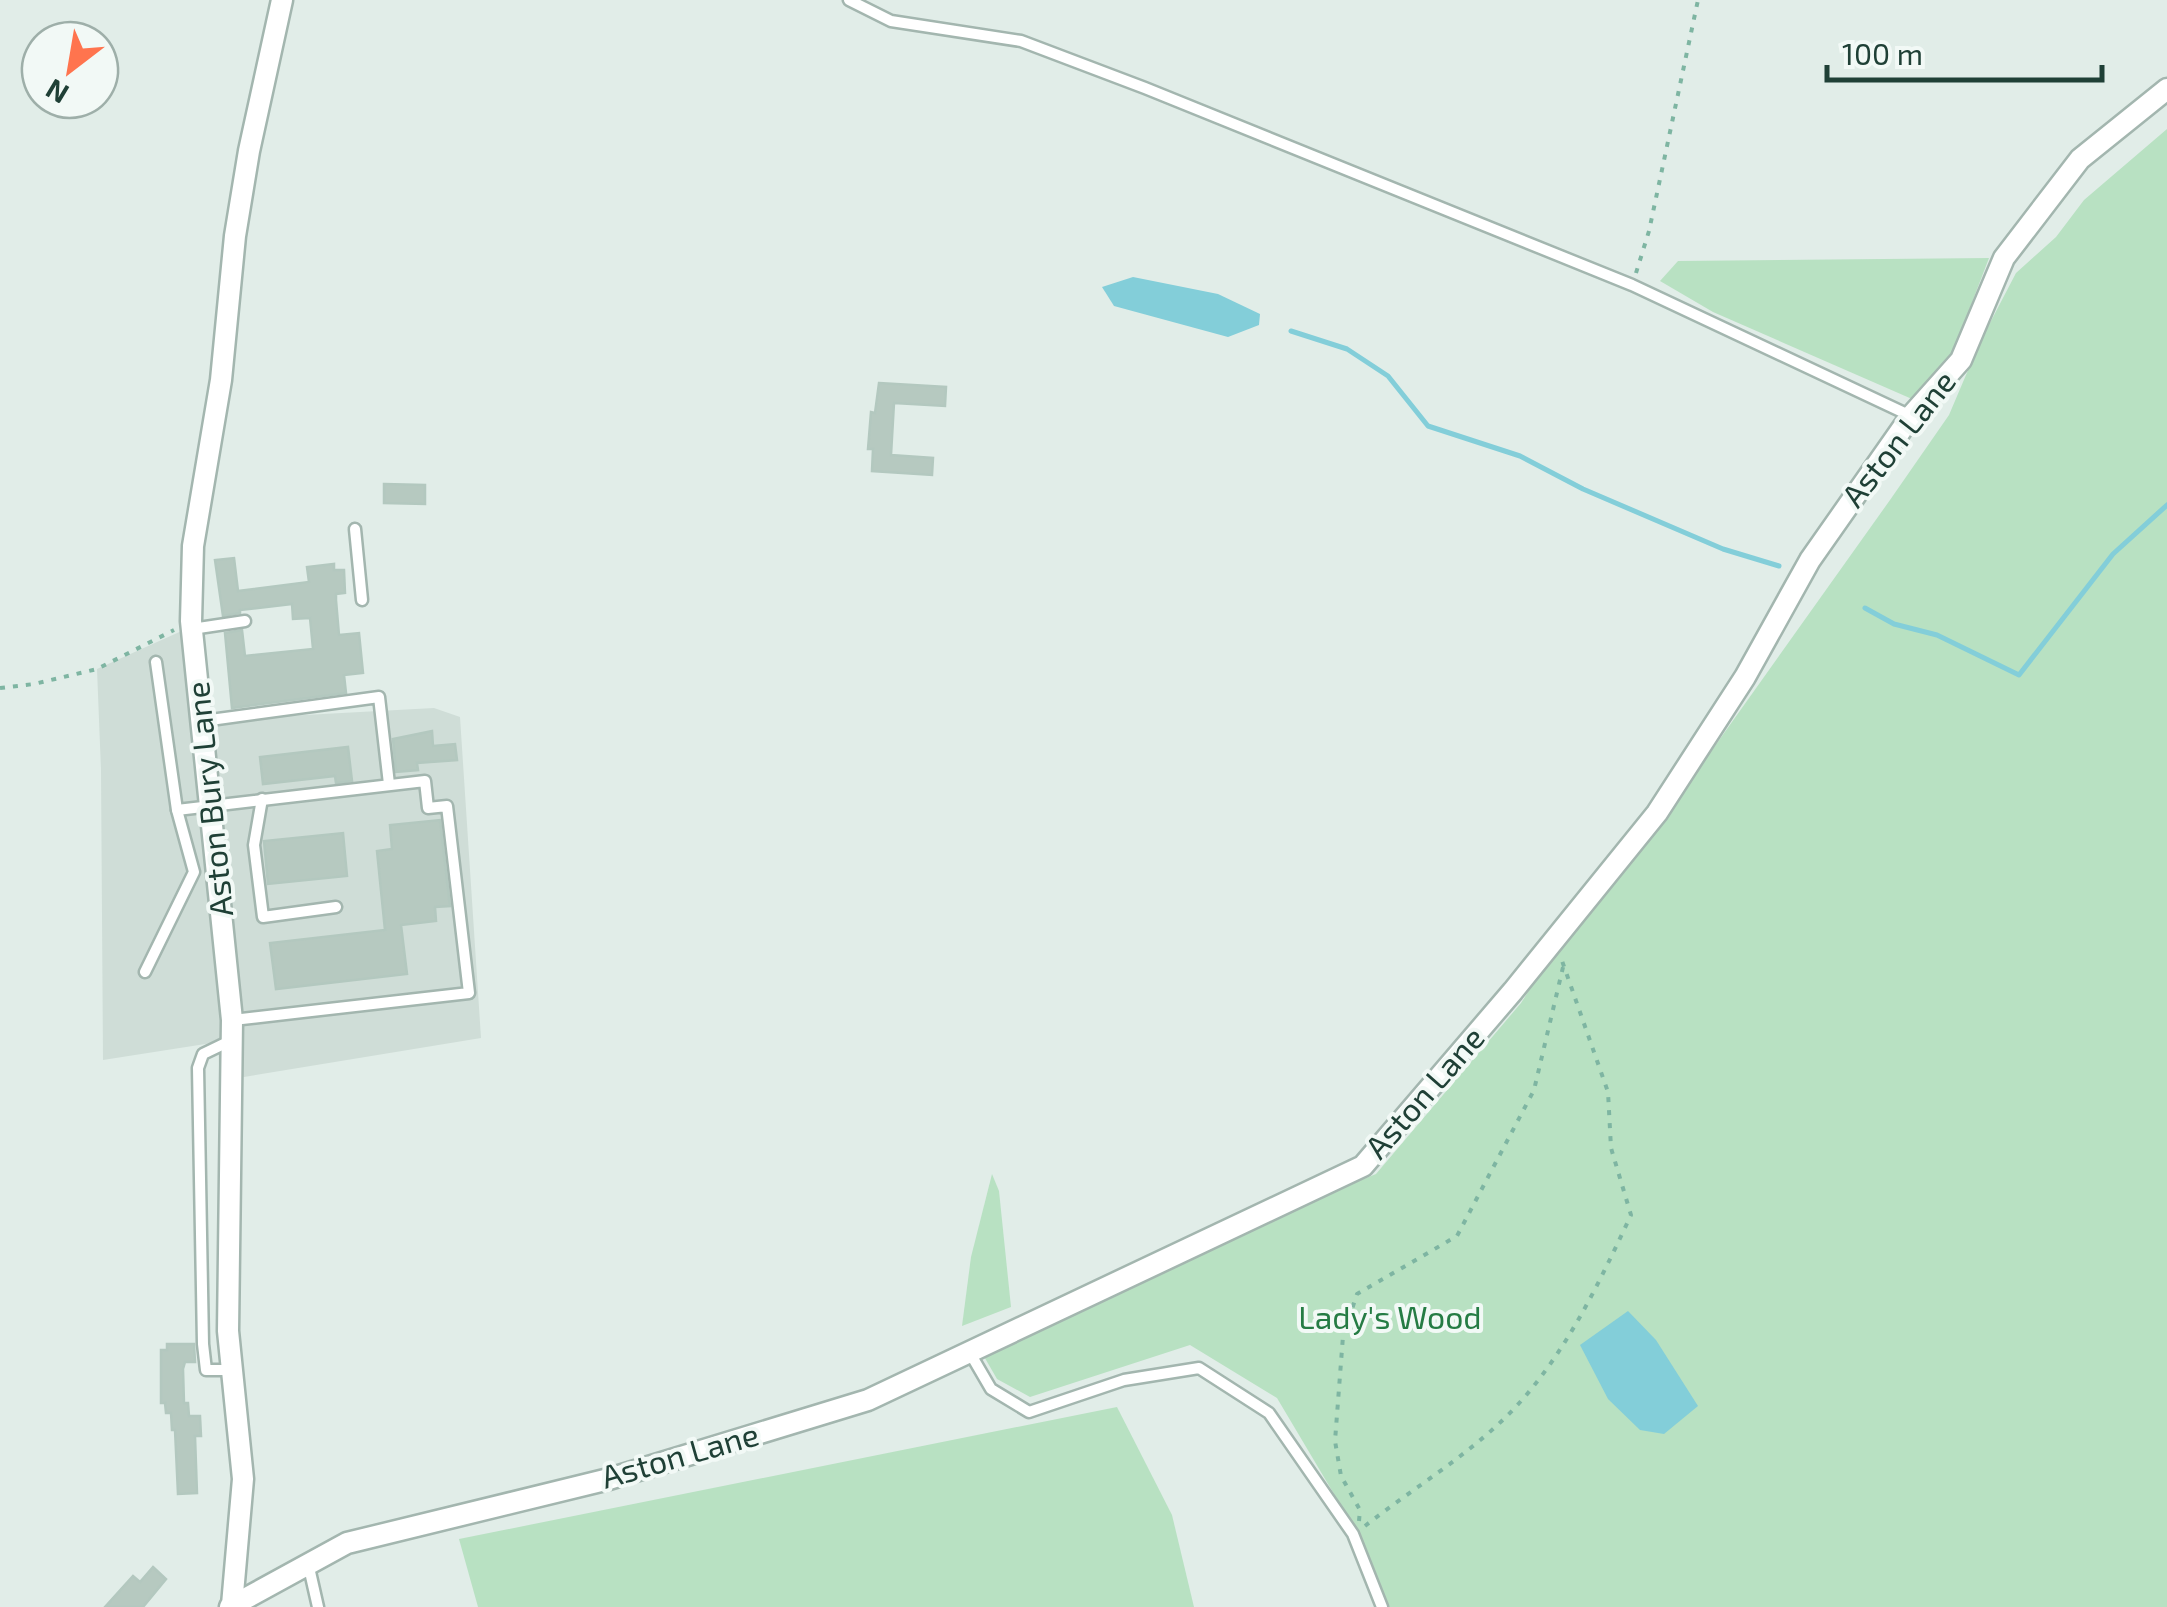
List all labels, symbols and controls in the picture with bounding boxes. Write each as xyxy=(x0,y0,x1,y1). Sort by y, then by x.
north arrow xyxy=(20,20,120,120)
scale bar xyxy=(1827,20,2102,82)
text: 100 m xyxy=(1842,35,1923,71)
text: N xyxy=(39,73,74,112)
street label: Aston Lane xyxy=(1833,362,1962,513)
street label: Aston Bury Lane xyxy=(177,680,239,919)
street label: Aston Lane xyxy=(1356,1018,1491,1165)
park label: Lady's Wood xyxy=(1298,1297,1482,1335)
street label: Aston Lane xyxy=(596,1413,763,1495)

